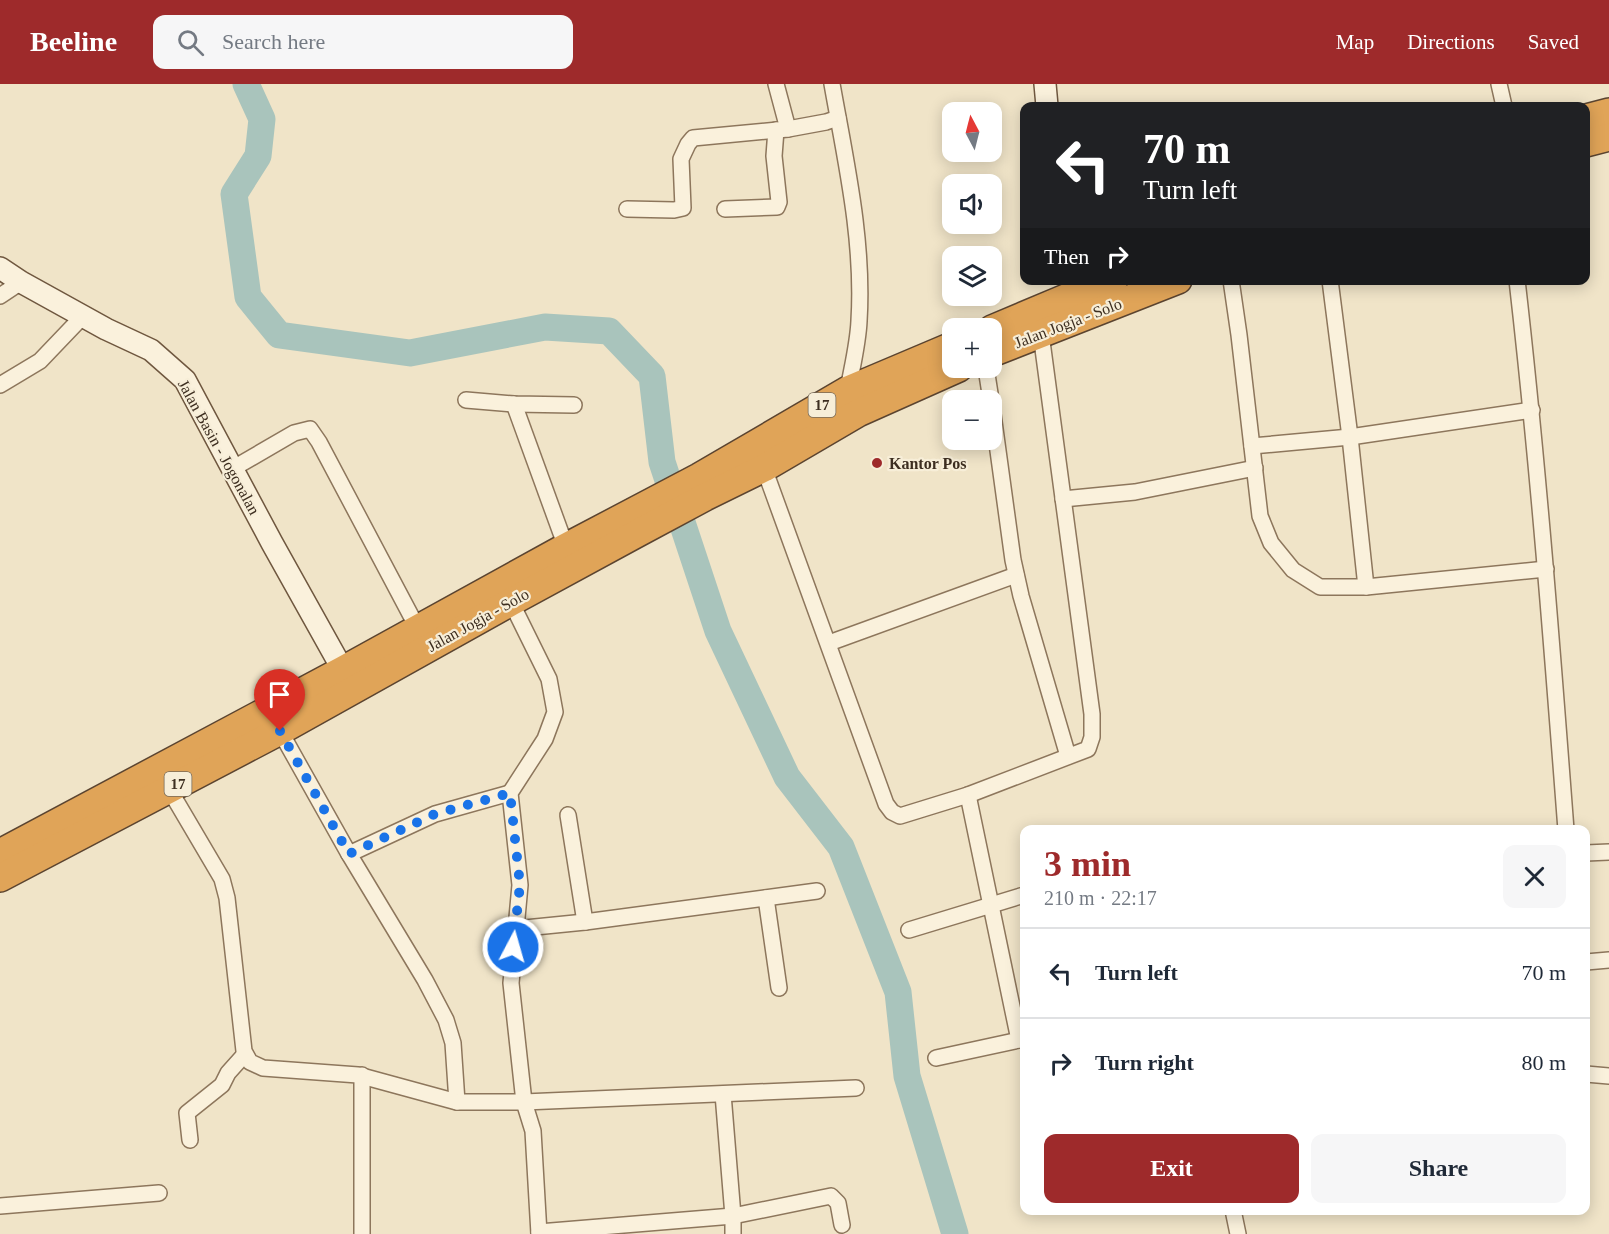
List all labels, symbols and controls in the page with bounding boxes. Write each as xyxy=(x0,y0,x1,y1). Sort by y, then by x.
search box xyxy=(153,15,573,69)
text: Beeline xyxy=(30,26,117,57)
icon: search xyxy=(174,26,207,59)
text: Search here xyxy=(222,29,325,54)
text: Map xyxy=(1336,30,1374,54)
text: Directions xyxy=(1407,30,1495,54)
text: Saved xyxy=(1528,30,1579,54)
north arrow xyxy=(942,102,1002,162)
map controls xyxy=(942,102,1002,450)
icon: left xyxy=(1044,126,1122,204)
text: 70 m xyxy=(1143,126,1231,172)
button: sound xyxy=(942,174,1002,234)
text: Turn left xyxy=(1143,175,1237,205)
icon: right xyxy=(1101,240,1134,273)
text: Then xyxy=(1044,244,1089,269)
button: layers xyxy=(942,246,1002,306)
street label: Jalan Jogja - Solo xyxy=(1012,295,1124,352)
button: + xyxy=(942,318,1002,378)
street label: Jalan Basin - Jogonalan xyxy=(174,377,263,518)
button: − xyxy=(942,390,1002,450)
road number: 17 xyxy=(808,393,836,417)
place label: Kantor Pos xyxy=(889,455,966,472)
marker: Kantor Pos xyxy=(870,456,884,470)
street label: Jalan Jogja - Solo xyxy=(424,585,532,656)
pin xyxy=(254,669,305,731)
icon: arrive xyxy=(263,678,296,711)
road number: 17 xyxy=(164,772,192,796)
text: 3 min xyxy=(1044,844,1131,884)
button: close xyxy=(1503,845,1566,908)
text: 210 m · 22:17 xyxy=(1044,887,1157,909)
position arrow xyxy=(481,915,545,979)
icon: left xyxy=(1044,957,1077,990)
text: Turn left xyxy=(1095,960,1178,985)
text: 70 m xyxy=(1521,960,1566,985)
icon: right xyxy=(1044,1047,1077,1080)
text: Turn right xyxy=(1095,1050,1194,1075)
text: 80 m xyxy=(1521,1050,1566,1075)
button: Exit xyxy=(1044,1134,1299,1203)
button: Share xyxy=(1311,1134,1566,1203)

